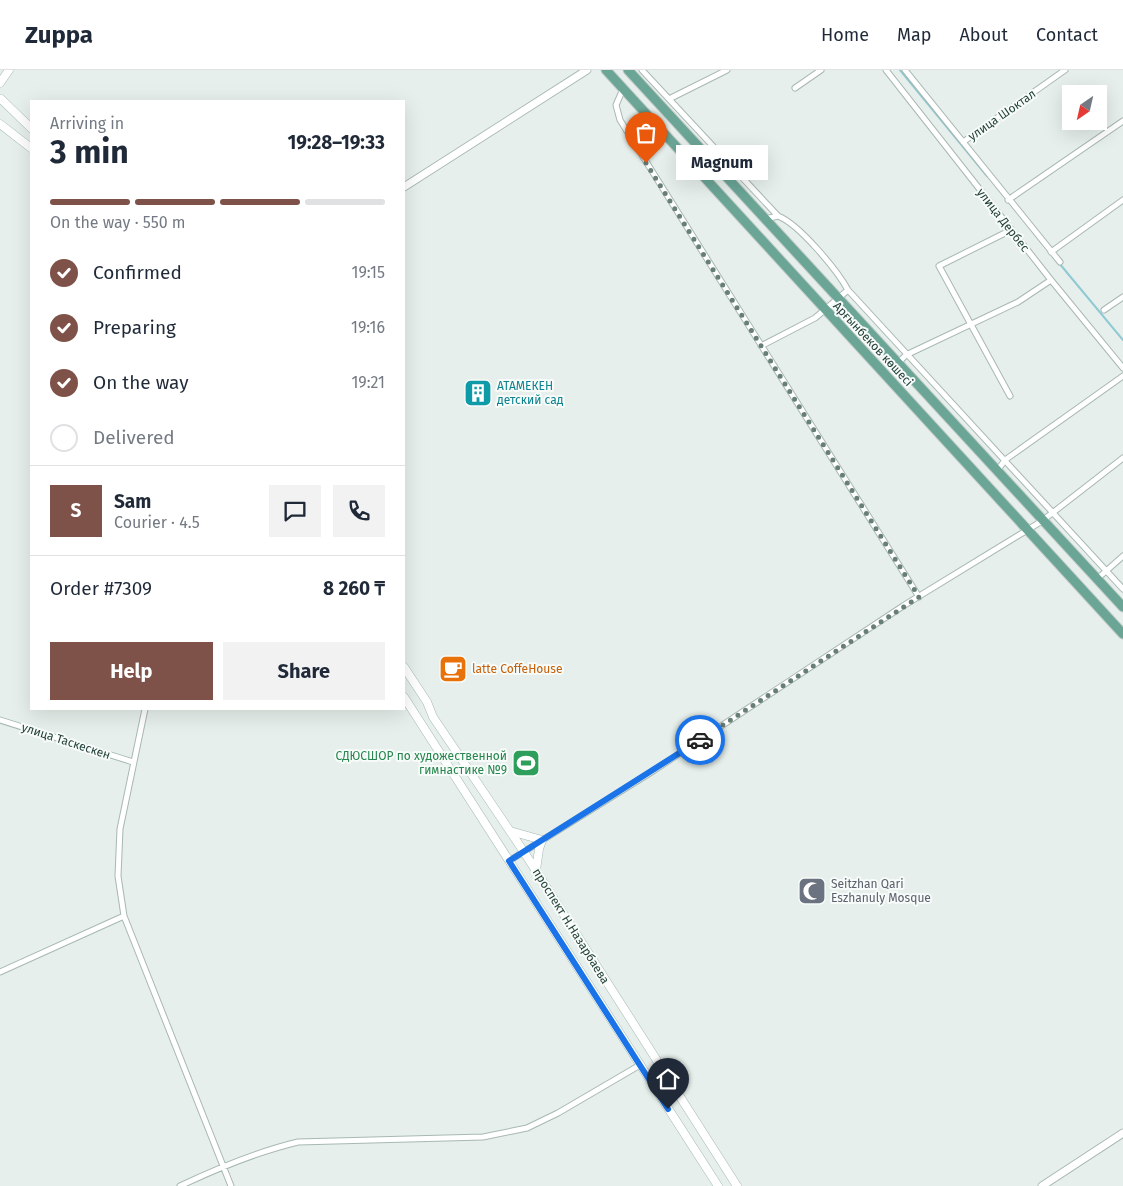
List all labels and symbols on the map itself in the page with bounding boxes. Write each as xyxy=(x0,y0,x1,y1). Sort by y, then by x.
north arrow xyxy=(1062,85,1108,130)
street label: улица Шоктал xyxy=(965,87,1039,143)
pin xyxy=(625,112,667,163)
callout: Magnum xyxy=(676,146,768,180)
street label: улица Дербес xyxy=(974,185,1032,255)
street label: Арғынбеков көшесі xyxy=(830,299,916,389)
building icon: АТАМЕКЕН детский сад xyxy=(463,378,493,408)
place label: АТАМЕКЕН детский сад xyxy=(497,379,564,407)
cafe icon: latte CoffeHouse xyxy=(438,654,468,684)
place label: latte CoffeHouse xyxy=(472,662,562,676)
courier xyxy=(675,715,725,765)
street label: улица Таскескен xyxy=(20,720,112,762)
sports icon: СДЮСШОР по художественной гимнастике №9 xyxy=(511,748,541,778)
place label: СДЮСШОР по художественной гимнастике №9 xyxy=(336,749,507,777)
street label: проспект Н.Назарбаева xyxy=(530,866,612,986)
mosque icon: Seitzhan Qari Eszhanuly Mosque xyxy=(797,876,827,906)
place label: Seitzhan Qari Eszhanuly Mosque xyxy=(831,877,931,905)
pin xyxy=(647,1058,689,1109)

